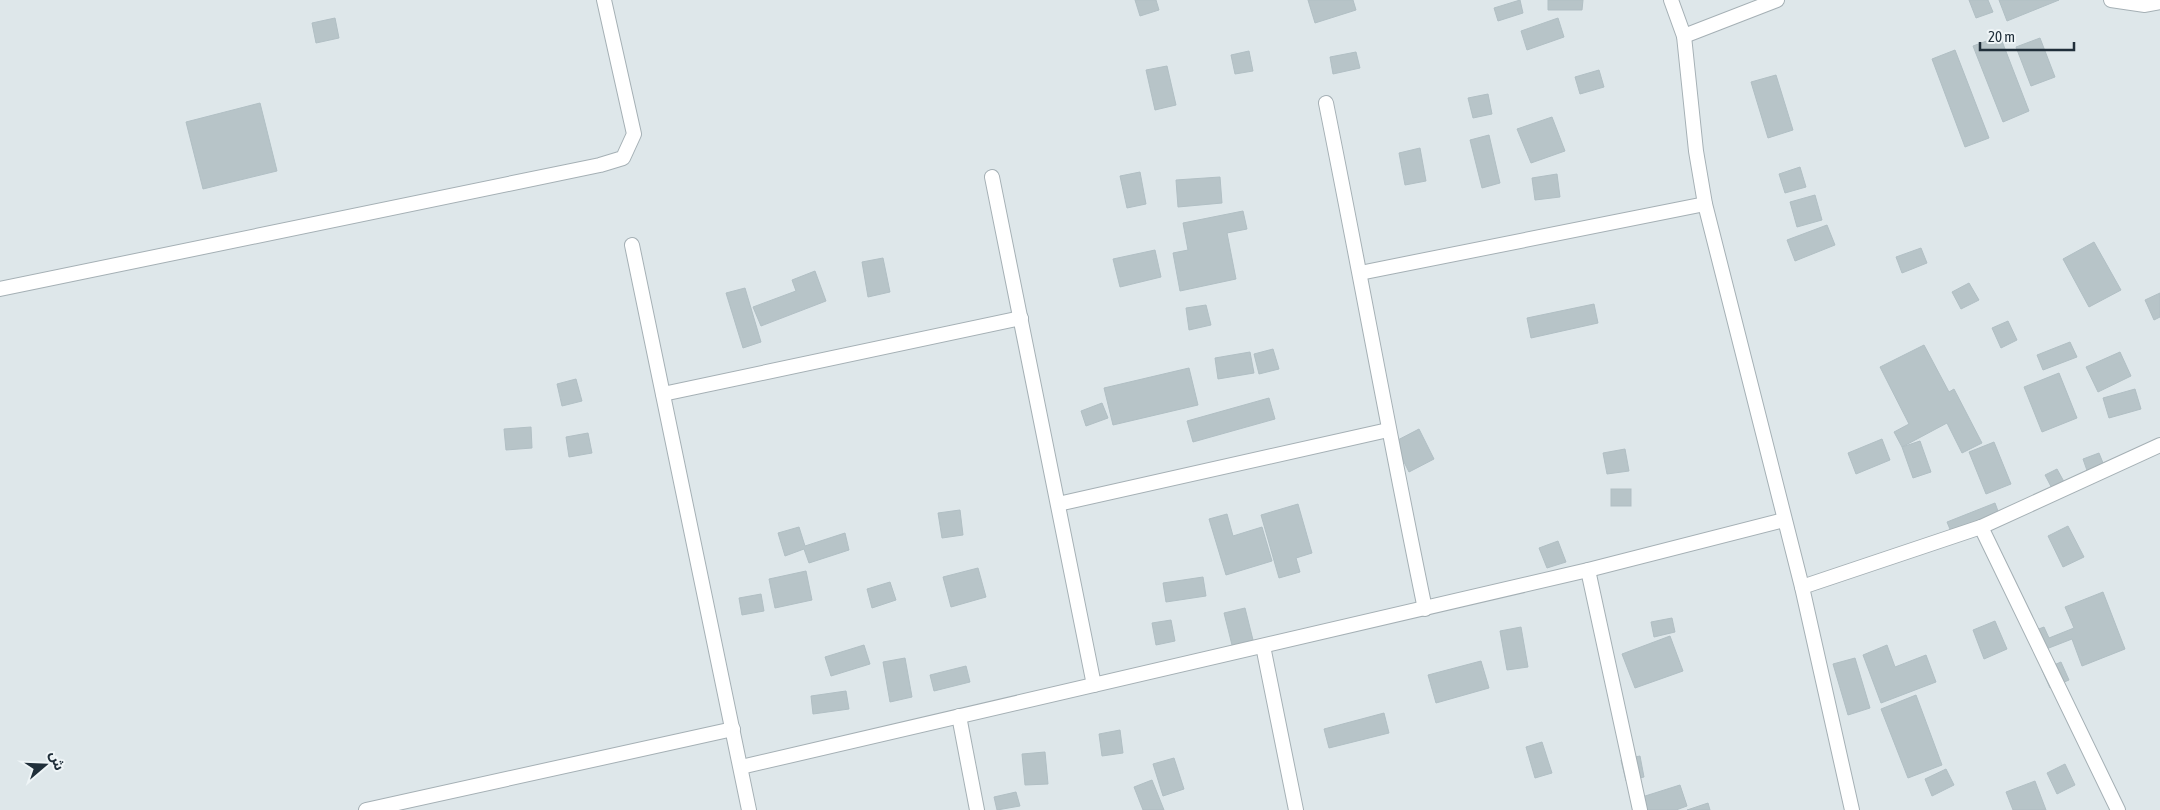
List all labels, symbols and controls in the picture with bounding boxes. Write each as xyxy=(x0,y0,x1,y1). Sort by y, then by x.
scale bar xyxy=(1980,20,2074,52)
text: 20 m xyxy=(1988,28,2015,45)
north arrow xyxy=(20,740,70,790)
text: ش xyxy=(47,749,68,772)

